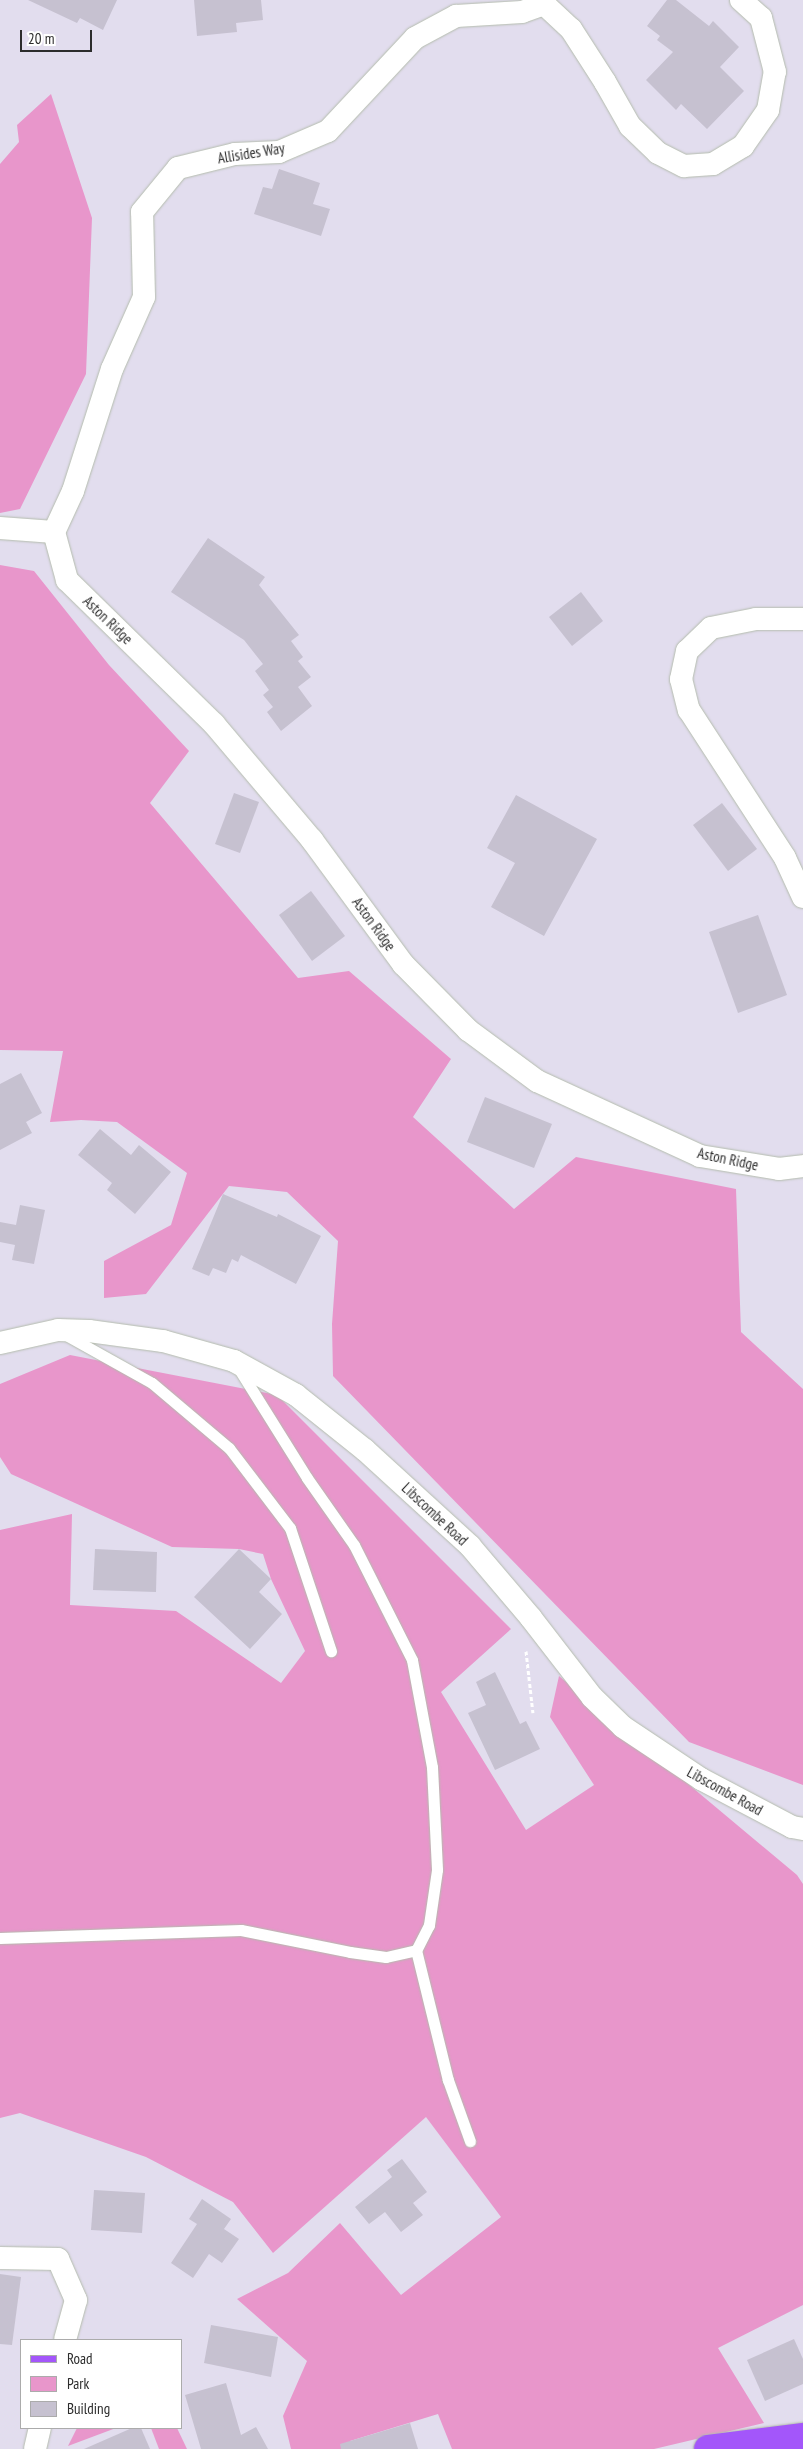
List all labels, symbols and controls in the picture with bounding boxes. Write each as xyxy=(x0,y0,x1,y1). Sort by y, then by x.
scale bar xyxy=(22,20,95,52)
text: 20 m xyxy=(28,29,54,48)
street label: Allisides Way xyxy=(216,139,286,167)
street label: Aston Ridge xyxy=(79,592,137,648)
street label: Aston Ridge xyxy=(348,894,400,954)
street label: Aston Ridge xyxy=(696,1144,760,1174)
street label: Libscombe Road xyxy=(398,1479,472,1549)
street label: Libscombe Road xyxy=(684,1763,766,1819)
legend xyxy=(20,2339,182,2429)
text: Road xyxy=(67,2349,93,2368)
text: Park xyxy=(67,2374,89,2393)
text: Building xyxy=(67,2399,110,2418)

